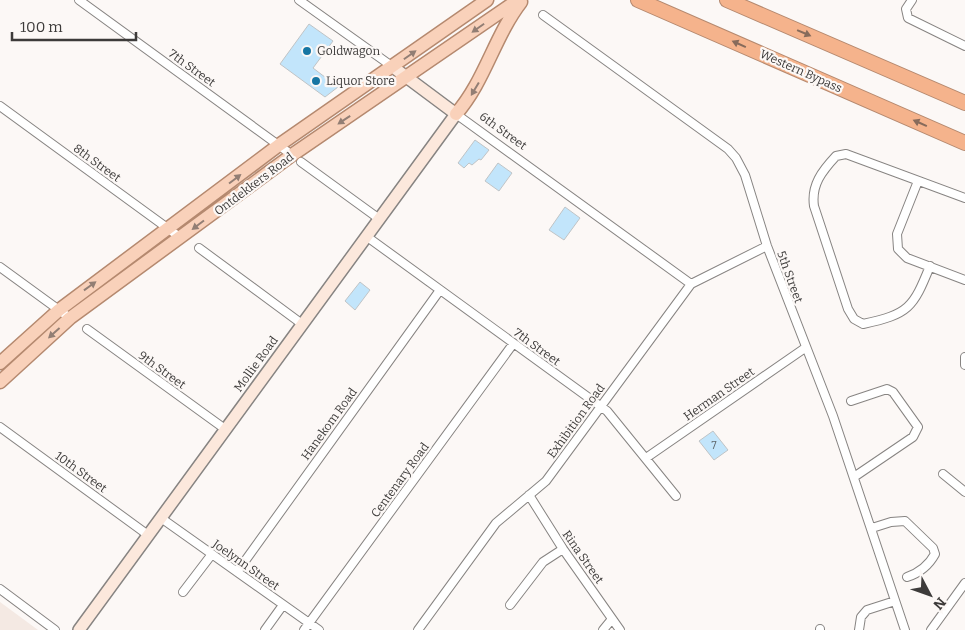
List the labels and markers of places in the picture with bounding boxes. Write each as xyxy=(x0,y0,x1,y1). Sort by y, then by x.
place label: Goldwagon xyxy=(317,44,380,58)
marker: Goldwagon xyxy=(301,45,313,57)
place label: Liquor Store xyxy=(326,74,395,88)
marker: Liquor Store xyxy=(310,75,322,87)

